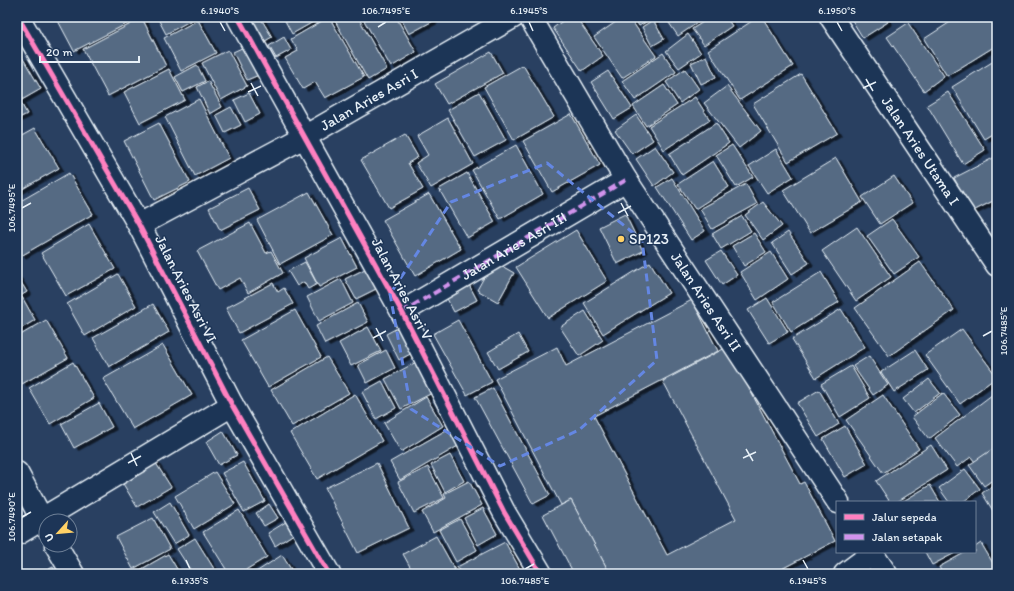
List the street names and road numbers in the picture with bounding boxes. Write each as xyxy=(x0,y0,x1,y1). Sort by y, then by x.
street label: Jalan Aries Asri I xyxy=(317,65,421,135)
street label: Jalan Aries Utama I xyxy=(878,93,963,209)
street label: Jalan Aries Asri III xyxy=(458,208,570,284)
street label: Jalan Aries Asri VI xyxy=(151,232,221,346)
street label: Jalan Aries Asri V xyxy=(368,235,436,343)
street label: Jalan Aries Asri II xyxy=(667,249,745,355)

